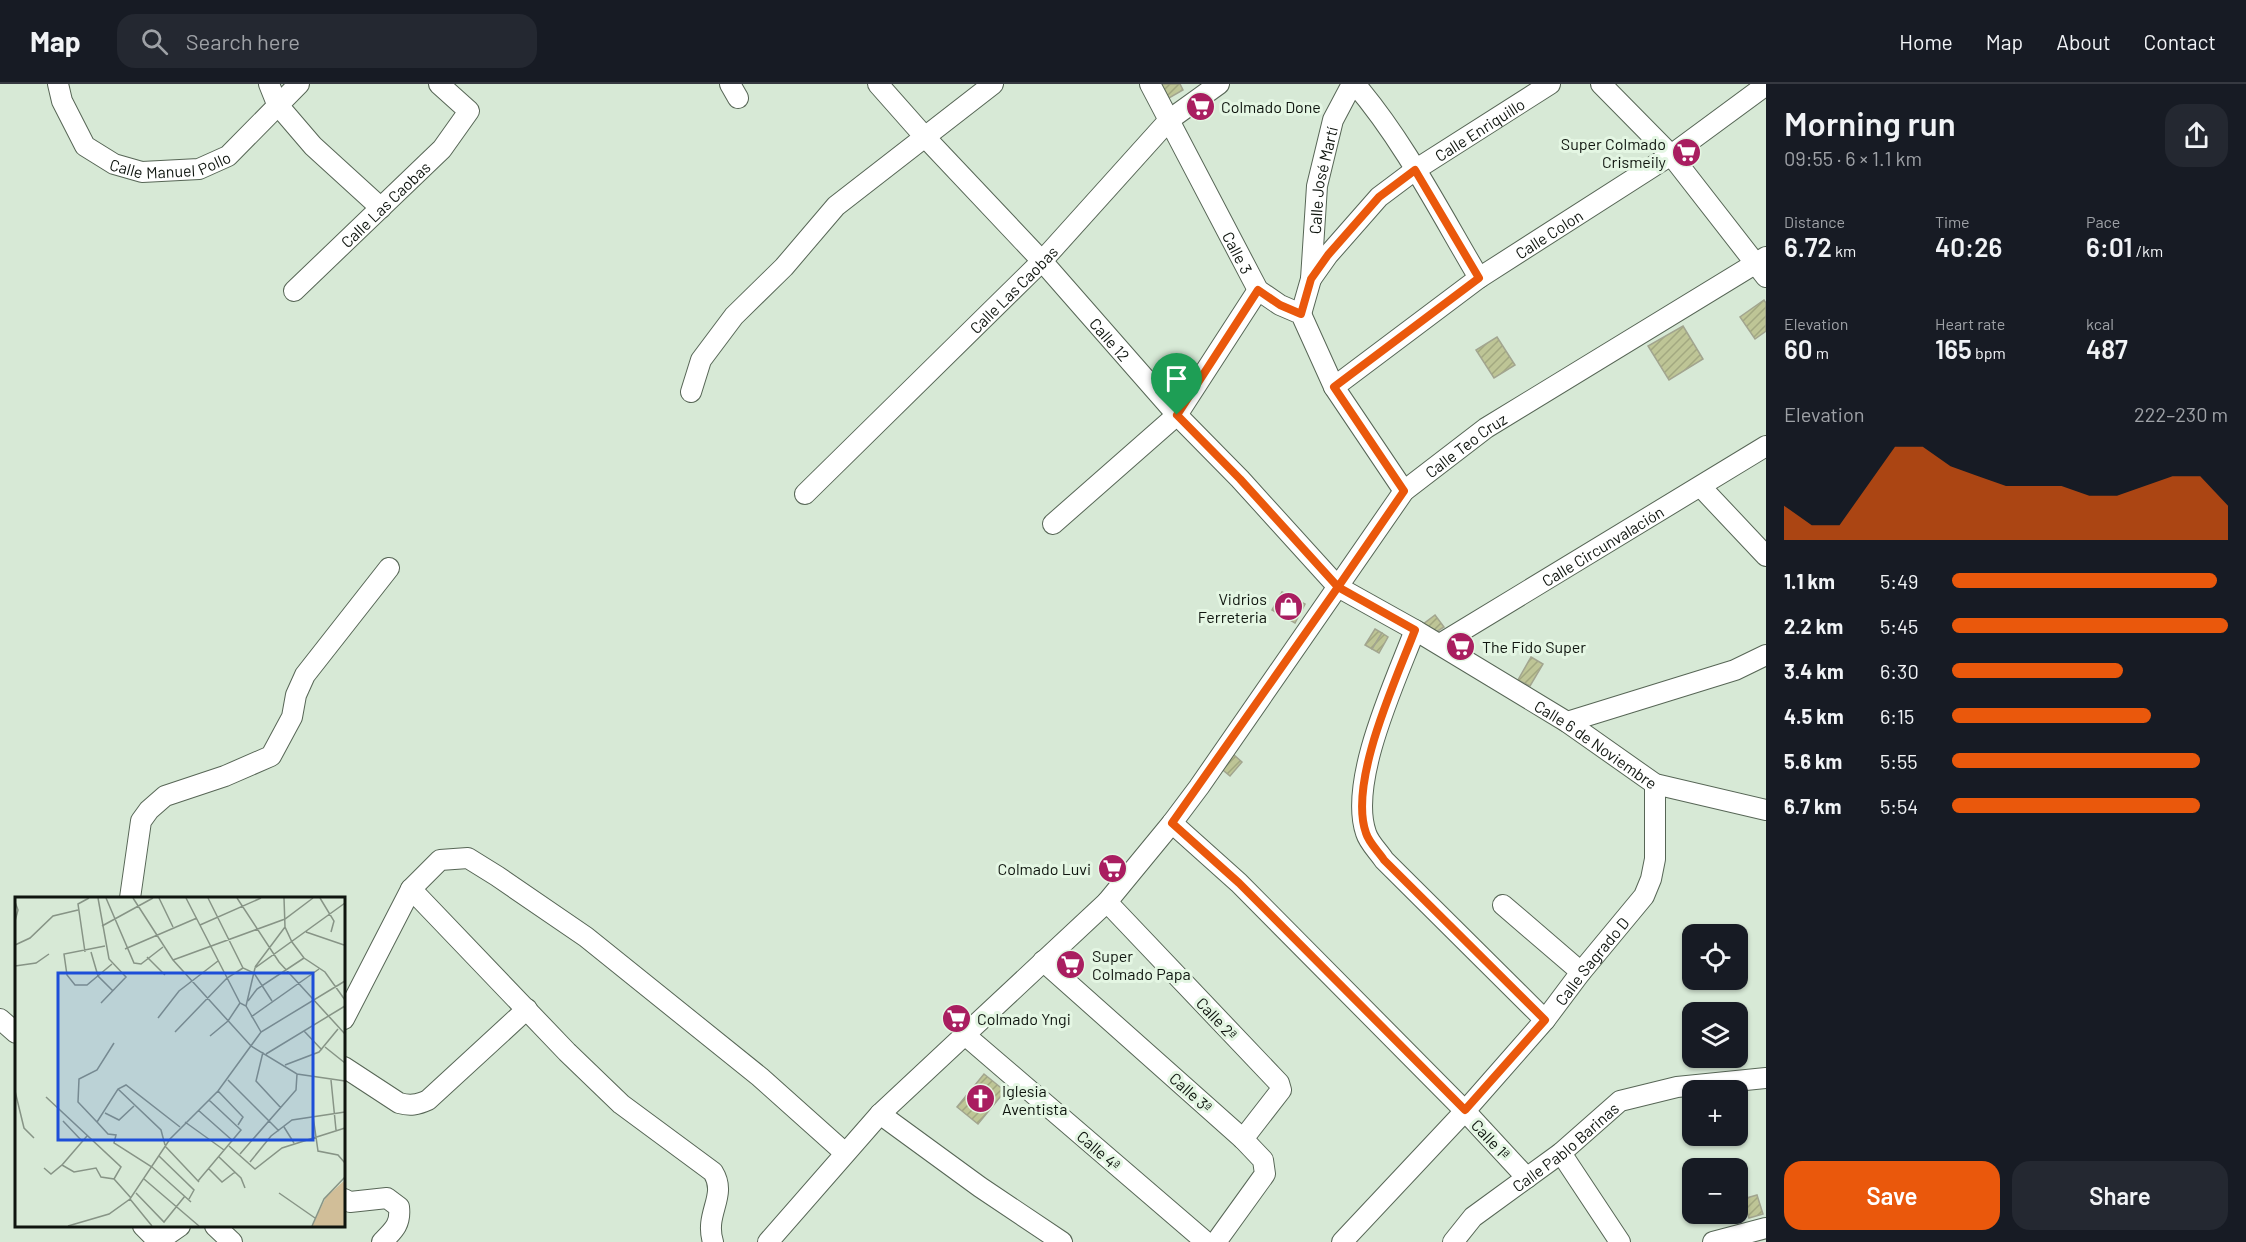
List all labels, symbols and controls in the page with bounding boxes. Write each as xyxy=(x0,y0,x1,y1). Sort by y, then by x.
search box xyxy=(117,14,537,68)
text: Map xyxy=(30,24,81,58)
icon: search xyxy=(138,25,171,58)
text: Search here xyxy=(186,28,300,54)
text: Home xyxy=(1899,29,1953,54)
text: Map xyxy=(1986,29,2023,54)
text: About xyxy=(2056,29,2111,54)
text: Contact xyxy=(2144,29,2216,54)
supermarket icon: Colmado Done xyxy=(1184,90,1216,122)
street label: Calle Enriquillo xyxy=(1431,93,1528,165)
place label: Colmado Done xyxy=(1221,97,1321,116)
text: Morning run xyxy=(1784,103,1956,143)
button: share xyxy=(2165,104,2228,167)
street label: Calle José Martí xyxy=(1304,124,1341,235)
place label: Super Colmado Crismeily xyxy=(1561,134,1667,171)
supermarket icon: Super Colmado Crismeily xyxy=(1671,136,1703,168)
text: 09:55 · 6 × 1.1 km xyxy=(1784,146,1922,170)
street label: Calle Manuel Pollo xyxy=(108,147,233,181)
street label: Calle Las Caobas xyxy=(336,157,433,251)
street label: Calle Colon xyxy=(1511,205,1586,262)
text: Distance xyxy=(1784,212,1845,231)
text: Time xyxy=(1935,212,1970,231)
text: Pace xyxy=(2086,212,2120,231)
street label: Calle 3 xyxy=(1219,228,1257,277)
text: 6.72 xyxy=(1784,231,1832,262)
text: 40:26 xyxy=(1935,231,2002,262)
text: 6:01 xyxy=(2086,231,2133,262)
street label: Calle Las Caobas xyxy=(965,241,1061,337)
text: km xyxy=(1832,241,1856,260)
text: /km xyxy=(2133,241,2163,260)
street label: Calle 12 xyxy=(1086,313,1134,364)
text: Elevation xyxy=(1784,314,1848,333)
text: Heart rate xyxy=(1935,314,2005,333)
text: kcal xyxy=(2086,314,2114,333)
text: 60 xyxy=(1784,333,1813,364)
text: 165 xyxy=(1935,333,1972,364)
text: 487 xyxy=(2086,333,2128,364)
text: m xyxy=(1813,343,1829,362)
text: bpm xyxy=(1972,343,2006,362)
pin xyxy=(1151,353,1202,415)
icon: arrive xyxy=(1160,362,1193,395)
text: Elevation xyxy=(1784,402,1865,426)
text: 222–230 m xyxy=(2134,402,2228,426)
street label: Calle Teo Cruz xyxy=(1421,409,1510,481)
street label: Calle Circunvalación xyxy=(1538,501,1667,590)
text: 1.1 km xyxy=(1784,569,1835,593)
text: 5:49 xyxy=(1880,569,1919,593)
place label: Vidrios Ferreteria xyxy=(1198,589,1267,626)
shop icon: Vidrios Ferreteria xyxy=(1272,591,1304,623)
text: 2.2 km xyxy=(1784,614,1843,638)
text: 5:45 xyxy=(1880,614,1918,638)
supermarket icon: The Fido Super xyxy=(1445,630,1477,662)
place label: The Fido Super xyxy=(1482,637,1586,656)
text: 3.4 km xyxy=(1784,659,1844,683)
text: 6:30 xyxy=(1880,659,1919,683)
street label: Calle 6 de Noviembre xyxy=(1531,695,1661,792)
text: 4.5 km xyxy=(1784,704,1844,728)
text: 6:15 xyxy=(1880,704,1914,728)
text: 5.6 km xyxy=(1784,749,1842,773)
text: 5:55 xyxy=(1880,749,1918,773)
text: 6.7 km xyxy=(1784,794,1841,818)
text: 5:54 xyxy=(1880,794,1918,818)
supermarket icon: Colmado Luvi xyxy=(1096,852,1128,884)
place label: Colmado Luvi xyxy=(997,859,1091,878)
inset map xyxy=(15,897,345,1227)
street label: Calle Sagrado D xyxy=(1550,913,1632,1009)
map controls xyxy=(1682,924,1748,1224)
button: locate xyxy=(1682,924,1748,990)
place label: Super Colmado Papa xyxy=(1092,946,1191,983)
supermarket icon: Super Colmado Papa xyxy=(1055,948,1087,980)
street label: Calle 2ª xyxy=(1193,993,1241,1043)
supermarket icon: Colmado Yngi xyxy=(940,1002,972,1034)
button: layers xyxy=(1682,1002,1748,1068)
place label: Colmado Yngi xyxy=(977,1009,1071,1028)
street label: Calle 3ª xyxy=(1166,1068,1216,1116)
button: + xyxy=(1682,1080,1748,1146)
place label: Iglesia Aventista xyxy=(1002,1081,1067,1118)
church icon: Iglesia Aventista xyxy=(965,1083,997,1115)
street label: Calle Pablo Barinas xyxy=(1508,1098,1622,1195)
street label: Calle 1ª xyxy=(1468,1115,1514,1163)
street label: Calle 4ª xyxy=(1074,1126,1124,1174)
button: − xyxy=(1682,1158,1748,1224)
button: Save xyxy=(1784,1161,2000,1230)
button: Share xyxy=(2012,1161,2228,1230)

